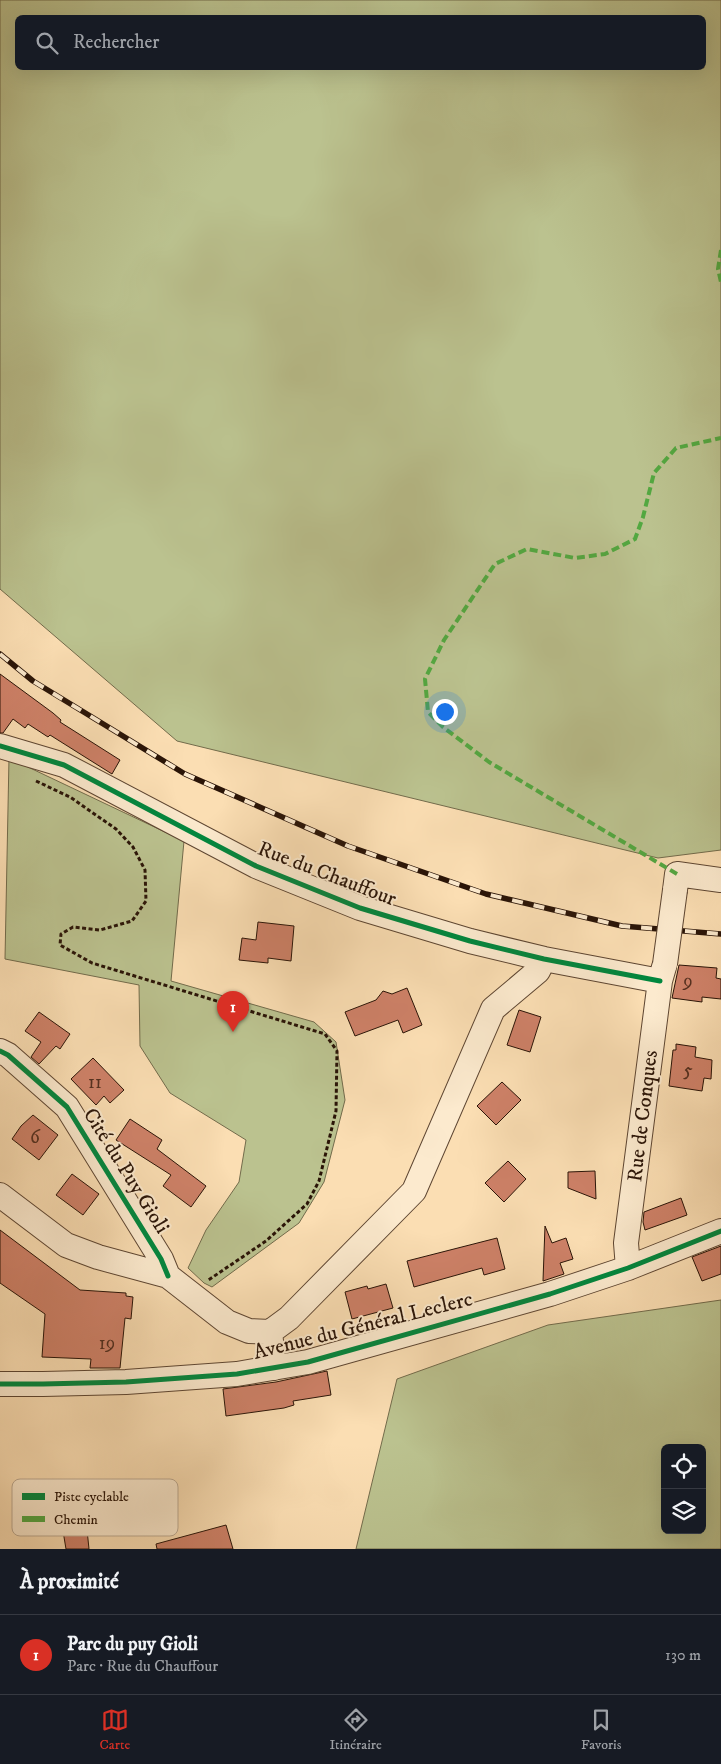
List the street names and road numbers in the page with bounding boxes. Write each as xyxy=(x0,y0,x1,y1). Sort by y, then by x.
street label: Rue du Chauffour xyxy=(254,836,400,912)
street label: Rue de Conques xyxy=(622,1049,664,1183)
street label: Cité du Puy Gioli xyxy=(77,1103,175,1239)
street label: Avenue du Général Leclerc xyxy=(251,1286,475,1366)

